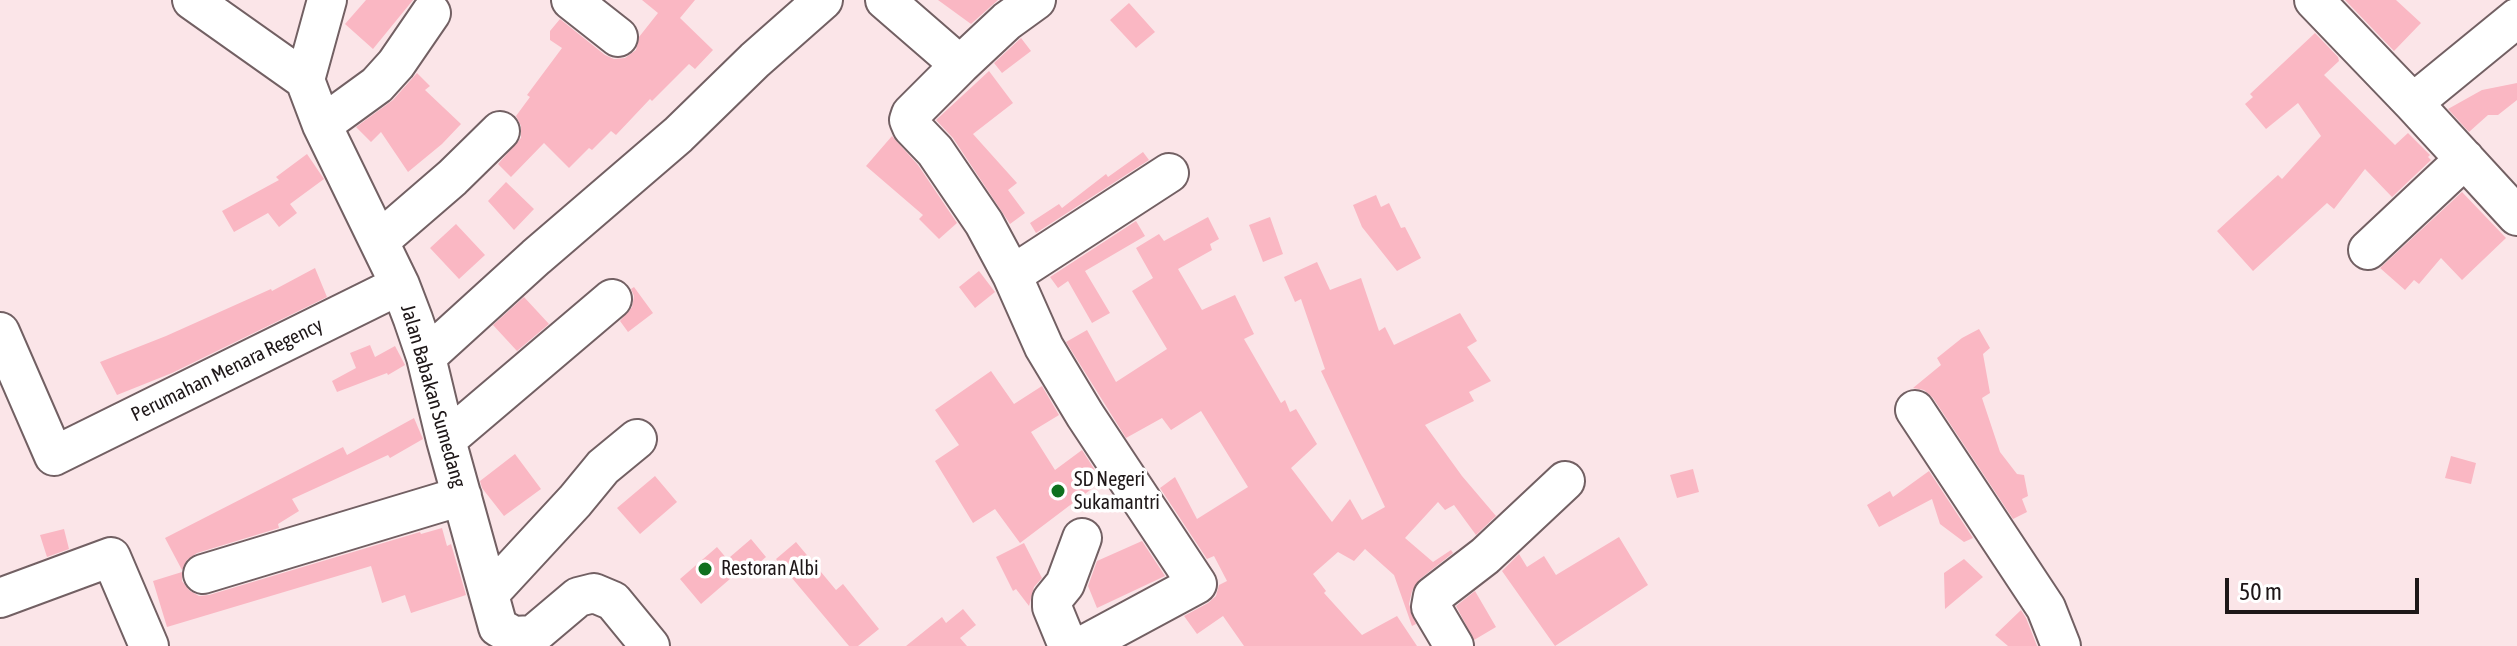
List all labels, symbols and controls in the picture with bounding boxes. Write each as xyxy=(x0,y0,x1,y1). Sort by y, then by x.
street label: Jalan Babakan Sumedang xyxy=(395,302,471,490)
street label: Perumahan Menara Regency xyxy=(127,313,327,427)
place label: SD Negeri Sukamantri xyxy=(1074,468,1160,515)
marker: SD Negeri Sukamantri xyxy=(1049,482,1067,500)
place label: Restoran Albi xyxy=(721,557,819,581)
marker: Restoran Albi xyxy=(696,560,714,578)
scale bar xyxy=(2229,562,2423,612)
text: 50 m xyxy=(2239,578,2282,605)

